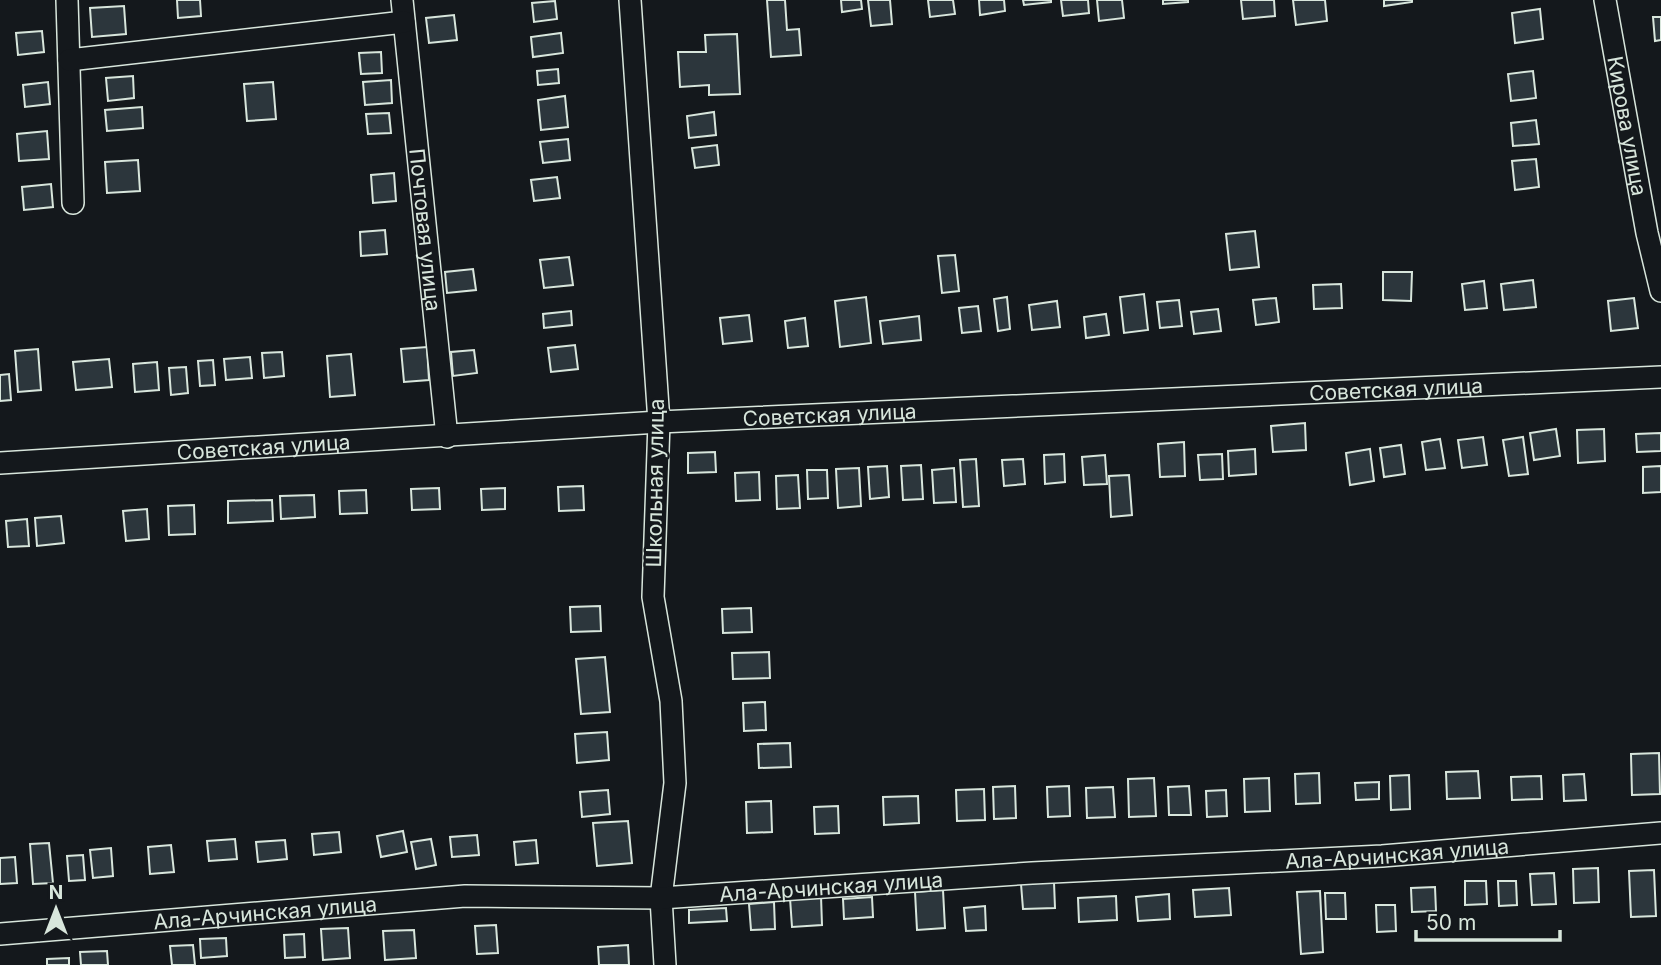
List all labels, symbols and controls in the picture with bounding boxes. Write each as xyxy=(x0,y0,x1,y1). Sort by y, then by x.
street label: Кирова улица xyxy=(1603,54,1653,198)
street label: Почтовая улица xyxy=(405,147,446,312)
street label: Советская улица xyxy=(1309,373,1483,405)
street label: Школьная улица xyxy=(641,398,669,568)
street label: Советская улица xyxy=(742,398,917,431)
street label: Советская улица xyxy=(176,429,351,464)
street label: Ала-Арчинская улица xyxy=(1285,833,1510,873)
street label: Ала-Арчинская улица xyxy=(718,867,944,907)
north arrow xyxy=(21,874,91,944)
text: N xyxy=(49,881,63,904)
street label: Ала-Арчинская улица xyxy=(152,891,378,934)
scale bar xyxy=(1416,898,1560,942)
text: 50 m xyxy=(1426,910,1476,935)

